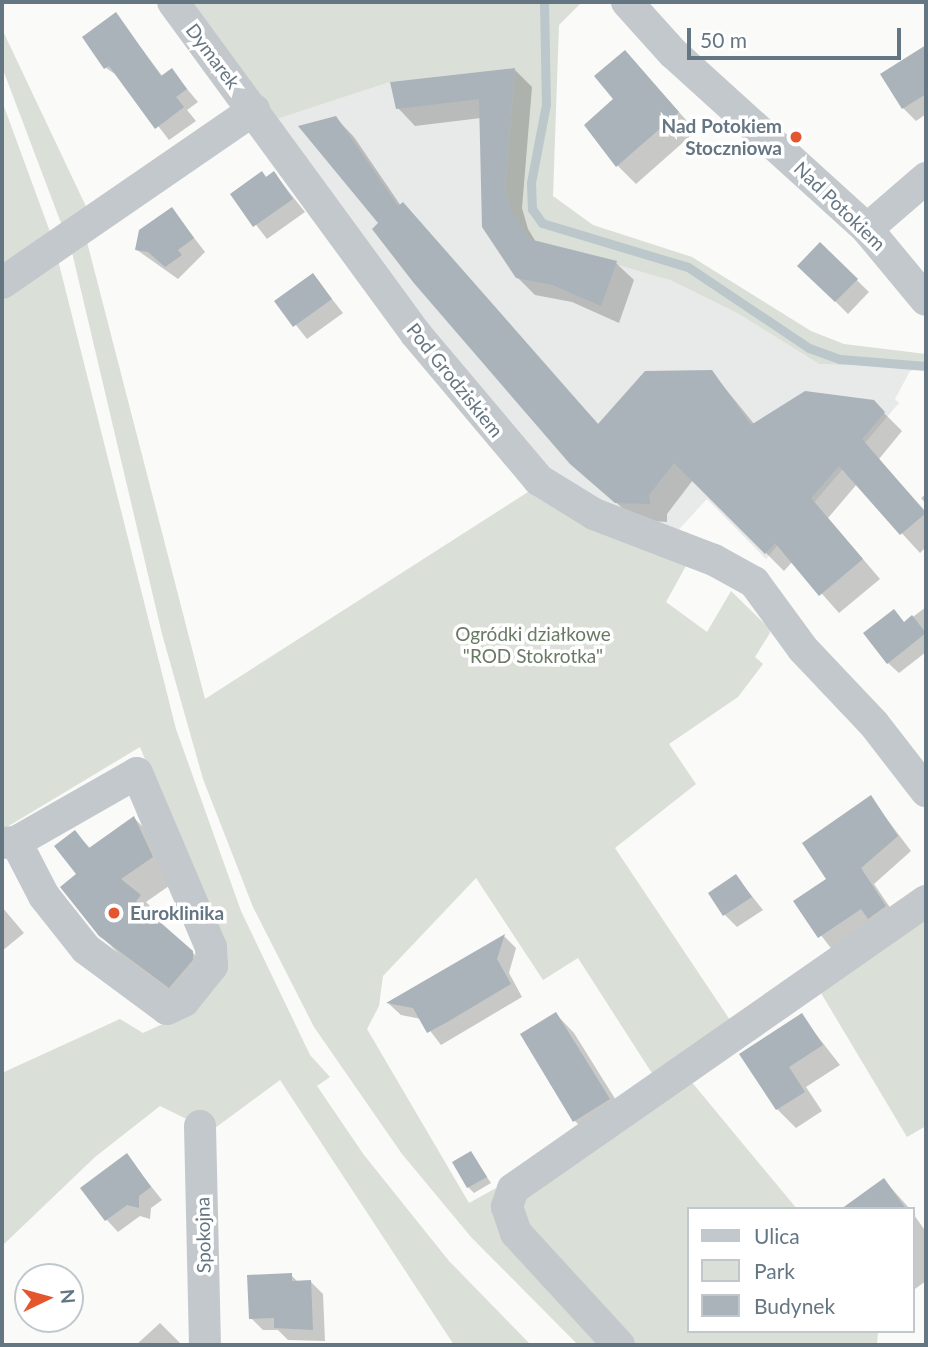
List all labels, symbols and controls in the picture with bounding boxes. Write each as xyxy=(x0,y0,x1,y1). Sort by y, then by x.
scale bar xyxy=(690,14,904,58)
street label: Dymarek xyxy=(181,19,245,93)
text: 50 m xyxy=(700,27,747,52)
place label: Nad Potokiem Stoczniowa xyxy=(662,115,782,159)
marker: Nad Potokiem Stoczniowa xyxy=(788,129,804,145)
street label: Nad Potokiem xyxy=(790,157,890,255)
street label: Pod Grodziskiem xyxy=(402,318,508,442)
park label: Ogródki działkowe "ROD Stokrotka" xyxy=(455,623,611,667)
place label: Euroklinika xyxy=(130,902,224,924)
marker: Euroklinika xyxy=(104,903,124,923)
street label: Spokojna xyxy=(191,1197,215,1273)
legend xyxy=(687,1207,914,1333)
text: Ulica xyxy=(754,1223,800,1248)
text: Park xyxy=(754,1258,795,1283)
north arrow xyxy=(14,1263,84,1333)
text: N xyxy=(56,1288,81,1305)
text: Budynek xyxy=(754,1293,835,1318)

